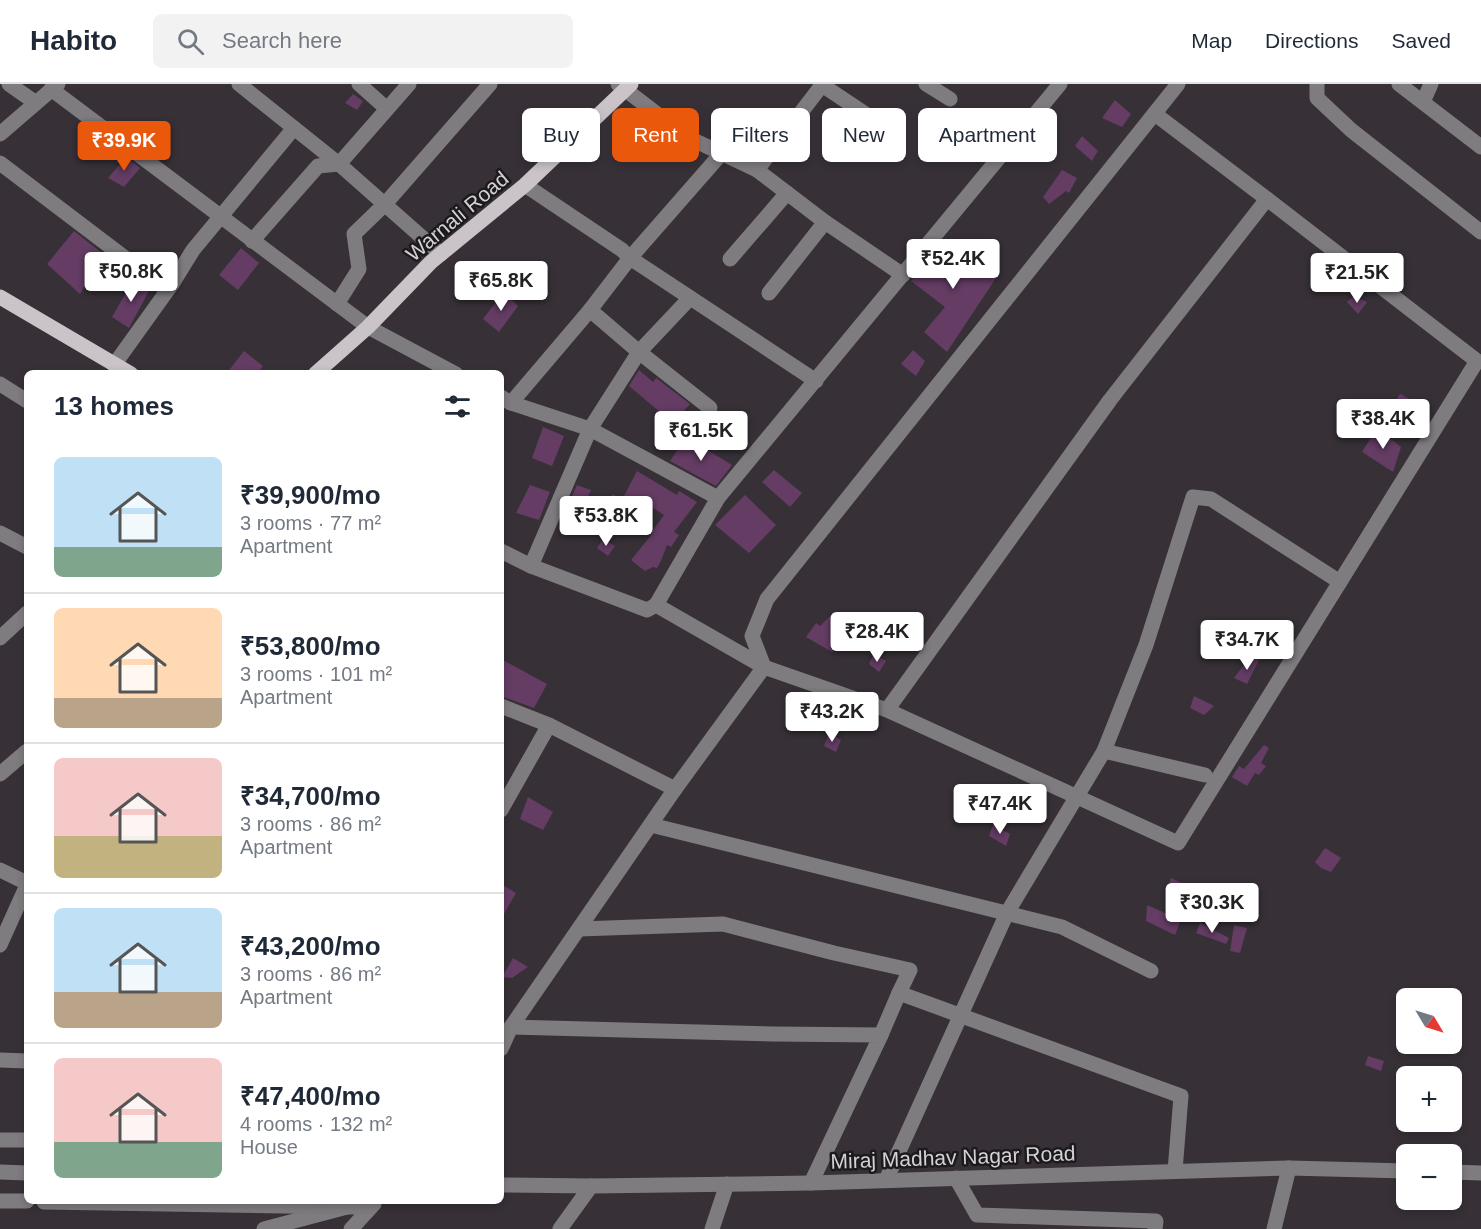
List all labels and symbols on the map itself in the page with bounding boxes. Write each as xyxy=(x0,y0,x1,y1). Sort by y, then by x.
pin: ₹39.9K xyxy=(75,121,173,172)
street label: Warnali Road xyxy=(401,167,513,265)
pin: ₹52.4K xyxy=(904,239,1002,290)
pin: ₹50.8K xyxy=(82,252,180,303)
pin: ₹21.5K xyxy=(1308,253,1406,304)
pin: ₹65.8K xyxy=(452,261,550,312)
pin: ₹38.4K xyxy=(1334,399,1432,450)
pin: ₹61.5K xyxy=(652,411,750,462)
pin: ₹53.8K xyxy=(557,496,655,547)
pin: ₹28.4K xyxy=(828,612,926,663)
pin: ₹34.7K xyxy=(1198,620,1296,671)
pin: ₹43.2K xyxy=(783,692,881,743)
pin: ₹47.4K xyxy=(951,784,1049,835)
pin: ₹30.3K xyxy=(1163,883,1261,934)
north arrow xyxy=(1396,988,1462,1054)
street label: Miraj Madhav Nagar Road xyxy=(830,1141,1076,1173)

